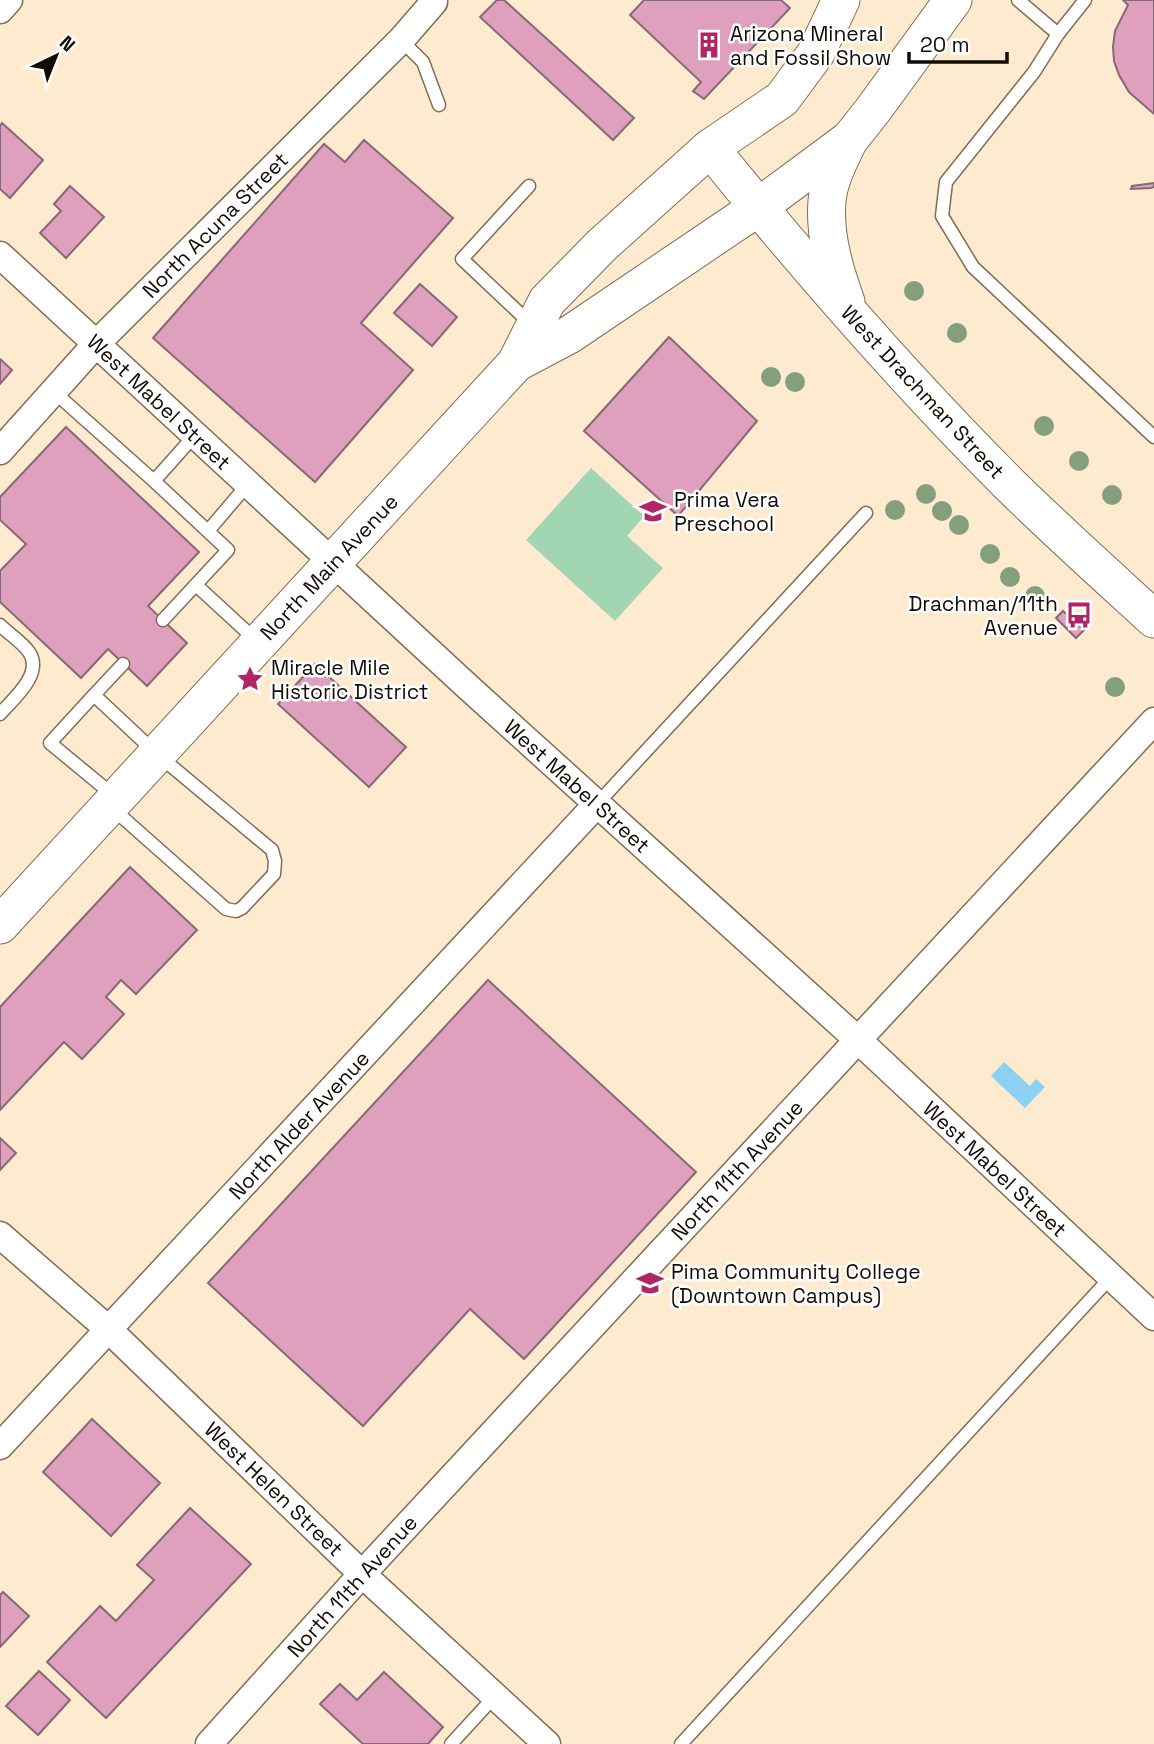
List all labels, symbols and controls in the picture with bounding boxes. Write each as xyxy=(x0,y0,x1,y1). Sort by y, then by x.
place label: Arizona Mineral and Fossil Show xyxy=(730,20,891,71)
north arrow xyxy=(21,21,91,91)
scale bar xyxy=(909,21,1007,65)
text: N xyxy=(54,30,80,57)
building icon: Arizona Mineral and Fossil Show xyxy=(694,30,724,60)
text: 20 m xyxy=(920,31,970,58)
street label: North Acuna Street xyxy=(136,146,294,304)
street label: West Drachman Street xyxy=(835,300,1011,484)
street label: West Mabel Street xyxy=(81,328,237,476)
place label: Prima Vera Preschool xyxy=(674,486,779,537)
street label: North Main Avenue xyxy=(254,488,404,646)
school or university icon: Prima Vera Preschool xyxy=(638,496,668,526)
place label: Drachman/11th Avenue xyxy=(908,590,1058,641)
bus stop icon: Drachman/11th Avenue xyxy=(1064,600,1094,630)
place label: Miracle Mile Historic District xyxy=(271,654,428,705)
place icon: Miracle Mile Historic District xyxy=(235,664,265,694)
street label: West Mabel Street xyxy=(498,713,656,859)
street label: North Alder Avenue xyxy=(223,1045,375,1205)
street label: North 11th Avenue xyxy=(665,1094,809,1246)
street label: West Mabel Street xyxy=(917,1095,1073,1243)
place label: Pima Community College (Downtown Campus) xyxy=(671,1258,921,1309)
school or university icon: Pima Community College (Downtown Campus) xyxy=(635,1268,665,1298)
street label: West Helen Street xyxy=(199,1416,349,1562)
street label: North 11th Avenue xyxy=(281,1509,423,1663)

